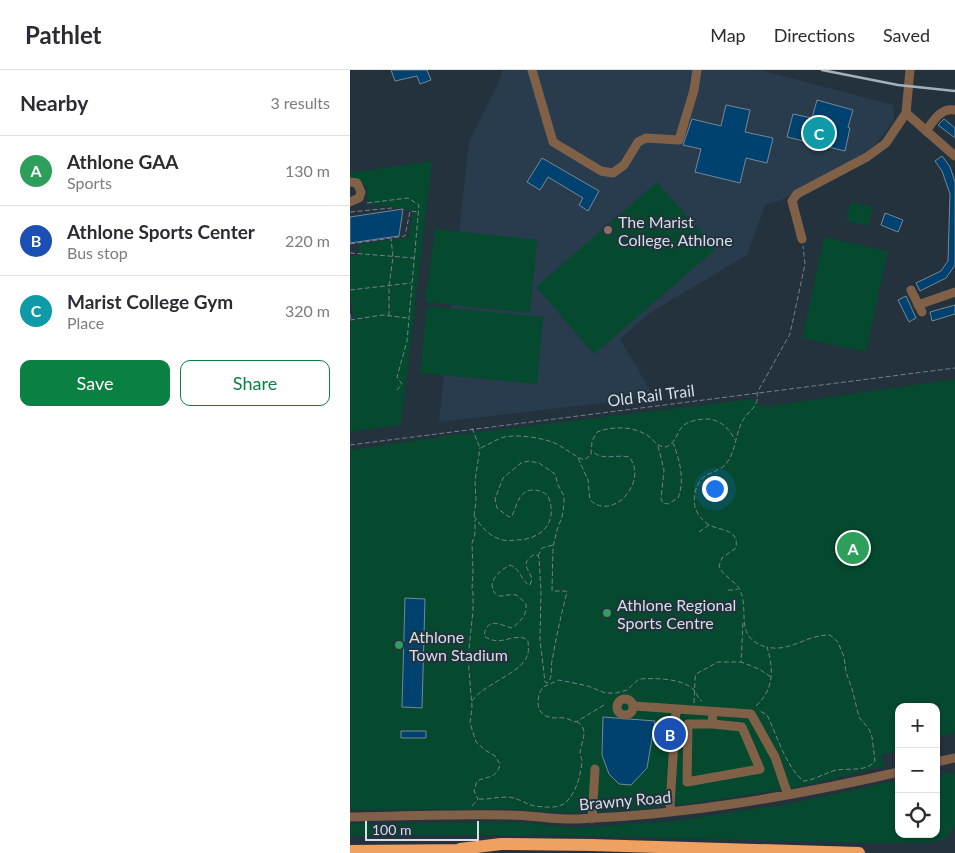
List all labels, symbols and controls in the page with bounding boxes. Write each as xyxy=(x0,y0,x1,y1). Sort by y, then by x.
text: Pathlet xyxy=(25,20,102,49)
text: Map xyxy=(710,24,746,46)
text: Directions xyxy=(774,24,855,46)
text: Saved xyxy=(883,24,930,46)
text: Nearby xyxy=(20,90,88,115)
text: 3 results xyxy=(270,93,330,112)
pin: C xyxy=(803,114,835,152)
text: Athlone GAA xyxy=(67,150,179,173)
text: A xyxy=(30,161,42,180)
text: 130 m xyxy=(285,161,330,180)
text: Sports xyxy=(67,173,112,192)
place label: The Marist College, Athlone xyxy=(618,212,733,249)
text: Athlone Sports Center xyxy=(67,220,255,243)
marker: The Marist College, Athlone xyxy=(602,224,614,236)
text: B xyxy=(31,231,41,250)
text: 220 m xyxy=(285,231,330,250)
text: Bus stop xyxy=(67,243,128,262)
text: Marist College Gym xyxy=(67,290,233,313)
text: C xyxy=(31,301,41,320)
text: 320 m xyxy=(285,301,330,320)
text: Place xyxy=(67,313,104,332)
button: Save xyxy=(20,360,170,406)
button: Share xyxy=(180,360,330,406)
street label: Old Rail Trail xyxy=(606,380,696,410)
your location xyxy=(702,476,728,502)
pin: A xyxy=(837,529,869,567)
place label: Athlone Regional Sports Centre xyxy=(617,595,736,632)
marker: Athlone Regional Sports Centre xyxy=(601,607,613,619)
place label: Athlone Town Stadium xyxy=(409,627,508,664)
marker: Athlone Town Stadium xyxy=(393,639,405,651)
map controls xyxy=(895,703,940,838)
button: + xyxy=(895,703,940,748)
pin: B xyxy=(654,715,686,753)
button: − xyxy=(895,748,940,793)
street label: Brawny Road xyxy=(578,787,672,813)
button: locate xyxy=(895,793,940,838)
scale bar xyxy=(365,818,479,841)
text: 100 m xyxy=(372,821,411,838)

